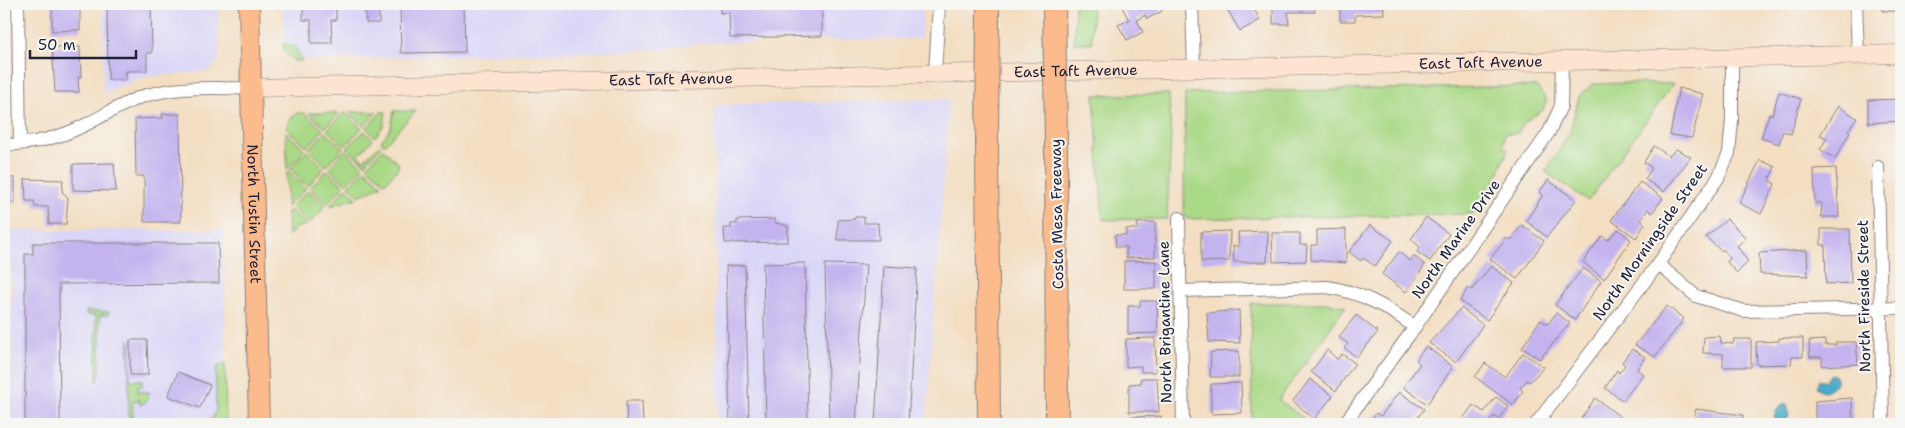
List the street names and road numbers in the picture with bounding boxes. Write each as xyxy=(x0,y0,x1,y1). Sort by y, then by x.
street label: East Taft Avenue xyxy=(1419,51,1543,74)
street label: East Taft Avenue xyxy=(1014,60,1138,82)
street label: East Taft Avenue xyxy=(609,68,733,91)
street label: Costa Mesa Freeway xyxy=(1046,138,1068,290)
street label: North Tustin Street xyxy=(242,144,266,284)
street label: North Morningside Street xyxy=(1588,160,1712,324)
street label: North Marine Drive xyxy=(1407,175,1505,303)
street label: North Fireside Street xyxy=(1853,220,1875,372)
street label: North Brigantine Lane xyxy=(1154,241,1176,403)

